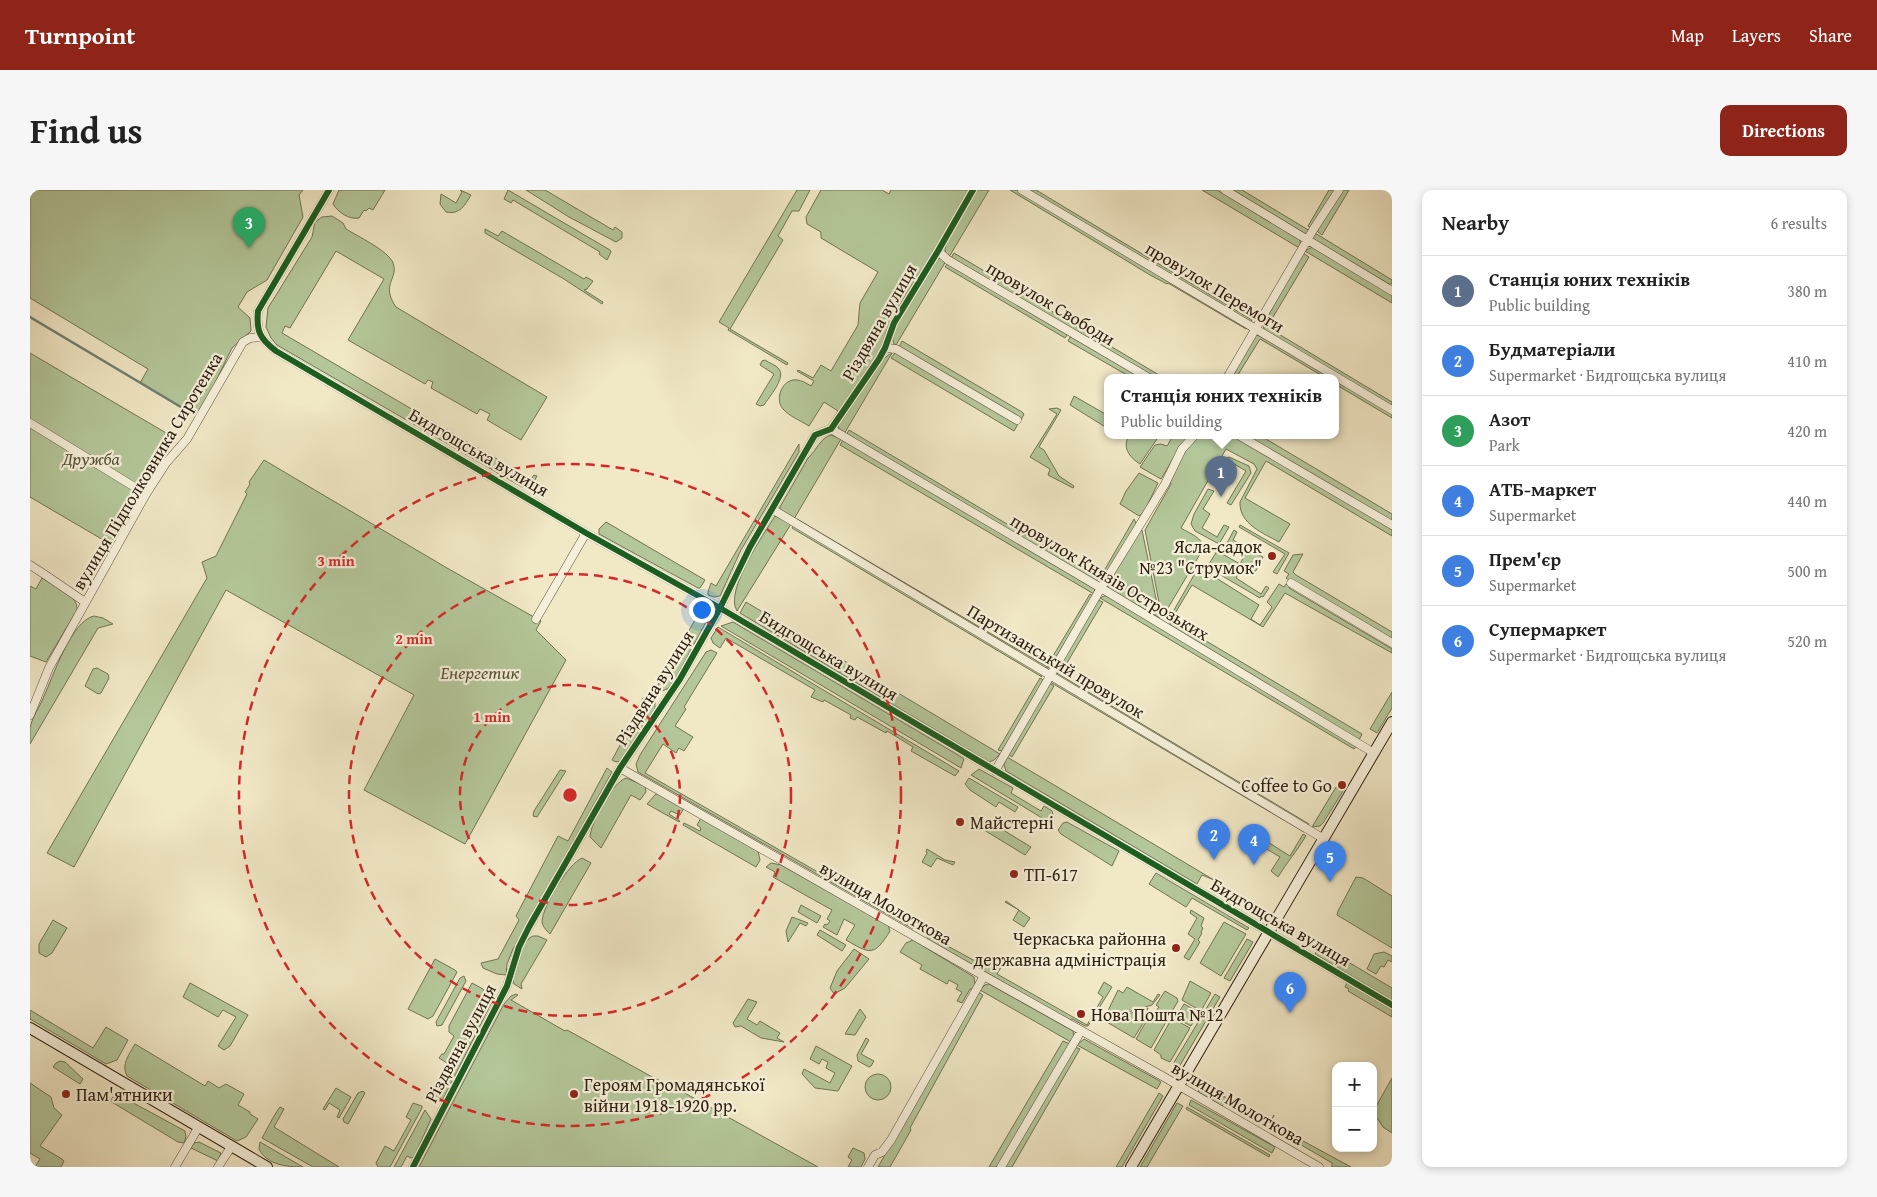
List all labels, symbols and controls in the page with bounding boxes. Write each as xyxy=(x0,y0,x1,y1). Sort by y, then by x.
text: Turnpoint xyxy=(25,18,135,53)
text: Map xyxy=(1671,22,1704,49)
text: Layers xyxy=(1732,22,1781,49)
text: Share xyxy=(1809,22,1852,49)
text: Find us xyxy=(30,105,143,156)
button: Directions xyxy=(1720,105,1847,156)
pin: 3 xyxy=(233,207,265,248)
text: Nearby xyxy=(1442,207,1509,238)
text: 6 results xyxy=(1770,211,1827,235)
street label: провулок Перемоги xyxy=(1140,235,1290,339)
street label: провулок Свободи xyxy=(981,254,1121,352)
street label: Різдвяна вулиця xyxy=(835,258,923,386)
text: Станція юних техніків xyxy=(1489,265,1690,293)
text: 1 xyxy=(1454,279,1462,303)
text: 380 m xyxy=(1787,279,1827,303)
text: Public building xyxy=(1489,293,1590,317)
text: Будматеріали xyxy=(1489,335,1615,363)
street label: вулиця Підполковника Сиротенка xyxy=(65,347,229,595)
text: 2 xyxy=(1454,349,1462,373)
text: 410 m xyxy=(1787,349,1827,373)
text: Supermarket · Бидгощська вулиця xyxy=(1489,363,1726,387)
popup xyxy=(1104,374,1339,439)
text: Станція юних техніків xyxy=(1121,381,1322,409)
street label: Бидгощська вулиця xyxy=(404,401,554,503)
text: Азот xyxy=(1489,405,1530,433)
text: Public building xyxy=(1121,409,1222,433)
text: 3 xyxy=(1454,419,1462,443)
text: 420 m xyxy=(1787,419,1827,443)
text: Park xyxy=(1489,433,1520,457)
park label: Дружба xyxy=(61,445,120,472)
pin: 1 xyxy=(1205,456,1237,497)
text: АТБ-маркет xyxy=(1489,475,1596,503)
text: 4 xyxy=(1454,489,1462,513)
text: 440 m xyxy=(1787,489,1827,513)
text: Supermarket xyxy=(1489,503,1576,527)
street label: провулок Князів Острозьких xyxy=(1005,507,1215,648)
place label: Ясла-садок №23 "Струмок" xyxy=(1139,533,1263,581)
text: Прем'єр xyxy=(1489,545,1561,573)
text: 3 min xyxy=(317,550,355,571)
marker: Ясла-садок №23 "Струмок" xyxy=(1266,550,1278,562)
text: 5 xyxy=(1454,559,1462,583)
text: 500 m xyxy=(1787,559,1827,583)
text: Supermarket xyxy=(1489,573,1576,597)
your location xyxy=(689,597,715,623)
street label: Партизанський провулок xyxy=(962,597,1150,725)
street label: Бидгощська вулиця xyxy=(754,603,904,707)
text: Супермаркет xyxy=(1489,615,1606,643)
street label: Різдвяна вулиця xyxy=(608,625,700,751)
text: 2 min xyxy=(395,628,433,649)
text: 6 xyxy=(1454,629,1462,653)
text: 520 m xyxy=(1787,629,1827,653)
text: Supermarket · Бидгощська вулиця xyxy=(1489,643,1726,667)
park label: Енергетик xyxy=(440,659,520,686)
text: 1 min xyxy=(473,706,511,727)
place label: Coffee to Go xyxy=(1241,772,1332,799)
marker: Coffee to Go xyxy=(1336,779,1348,791)
centre of rings xyxy=(561,786,579,804)
place label: Майстерні xyxy=(970,809,1054,836)
marker: Майстерні xyxy=(954,816,966,828)
pin: 2 xyxy=(1198,819,1230,860)
pin: 4 xyxy=(1238,824,1270,865)
pin: 5 xyxy=(1314,841,1346,882)
street label: вулиця Молоткова xyxy=(815,854,958,952)
place label: ТП-617 xyxy=(1024,861,1078,888)
marker: ТП-617 xyxy=(1008,868,1020,880)
street label: Бидгощська вулиця xyxy=(1206,871,1356,973)
place label: Черкаська районна державна адміністрація xyxy=(973,925,1166,973)
marker: Черкаська районна державна адміністрація xyxy=(1170,942,1182,954)
pin: 6 xyxy=(1274,972,1306,1013)
street label: Різдвяна вулиця xyxy=(417,979,503,1107)
place label: Нова Пошта №12 xyxy=(1091,1001,1223,1028)
marker: Нова Пошта №12 xyxy=(1075,1008,1087,1020)
street label: вулиця Молоткова xyxy=(1167,1054,1310,1152)
map controls xyxy=(1332,1062,1377,1152)
button: + xyxy=(1332,1062,1377,1107)
place label: Героям Громадянської війни 1918-1920 рр. xyxy=(584,1071,765,1119)
place label: Пам'ятники xyxy=(76,1081,173,1108)
marker: Пам'ятники xyxy=(60,1088,72,1100)
marker: Героям Громадянської війни 1918-1920 рр. xyxy=(568,1088,580,1100)
button: − xyxy=(1332,1107,1377,1152)

